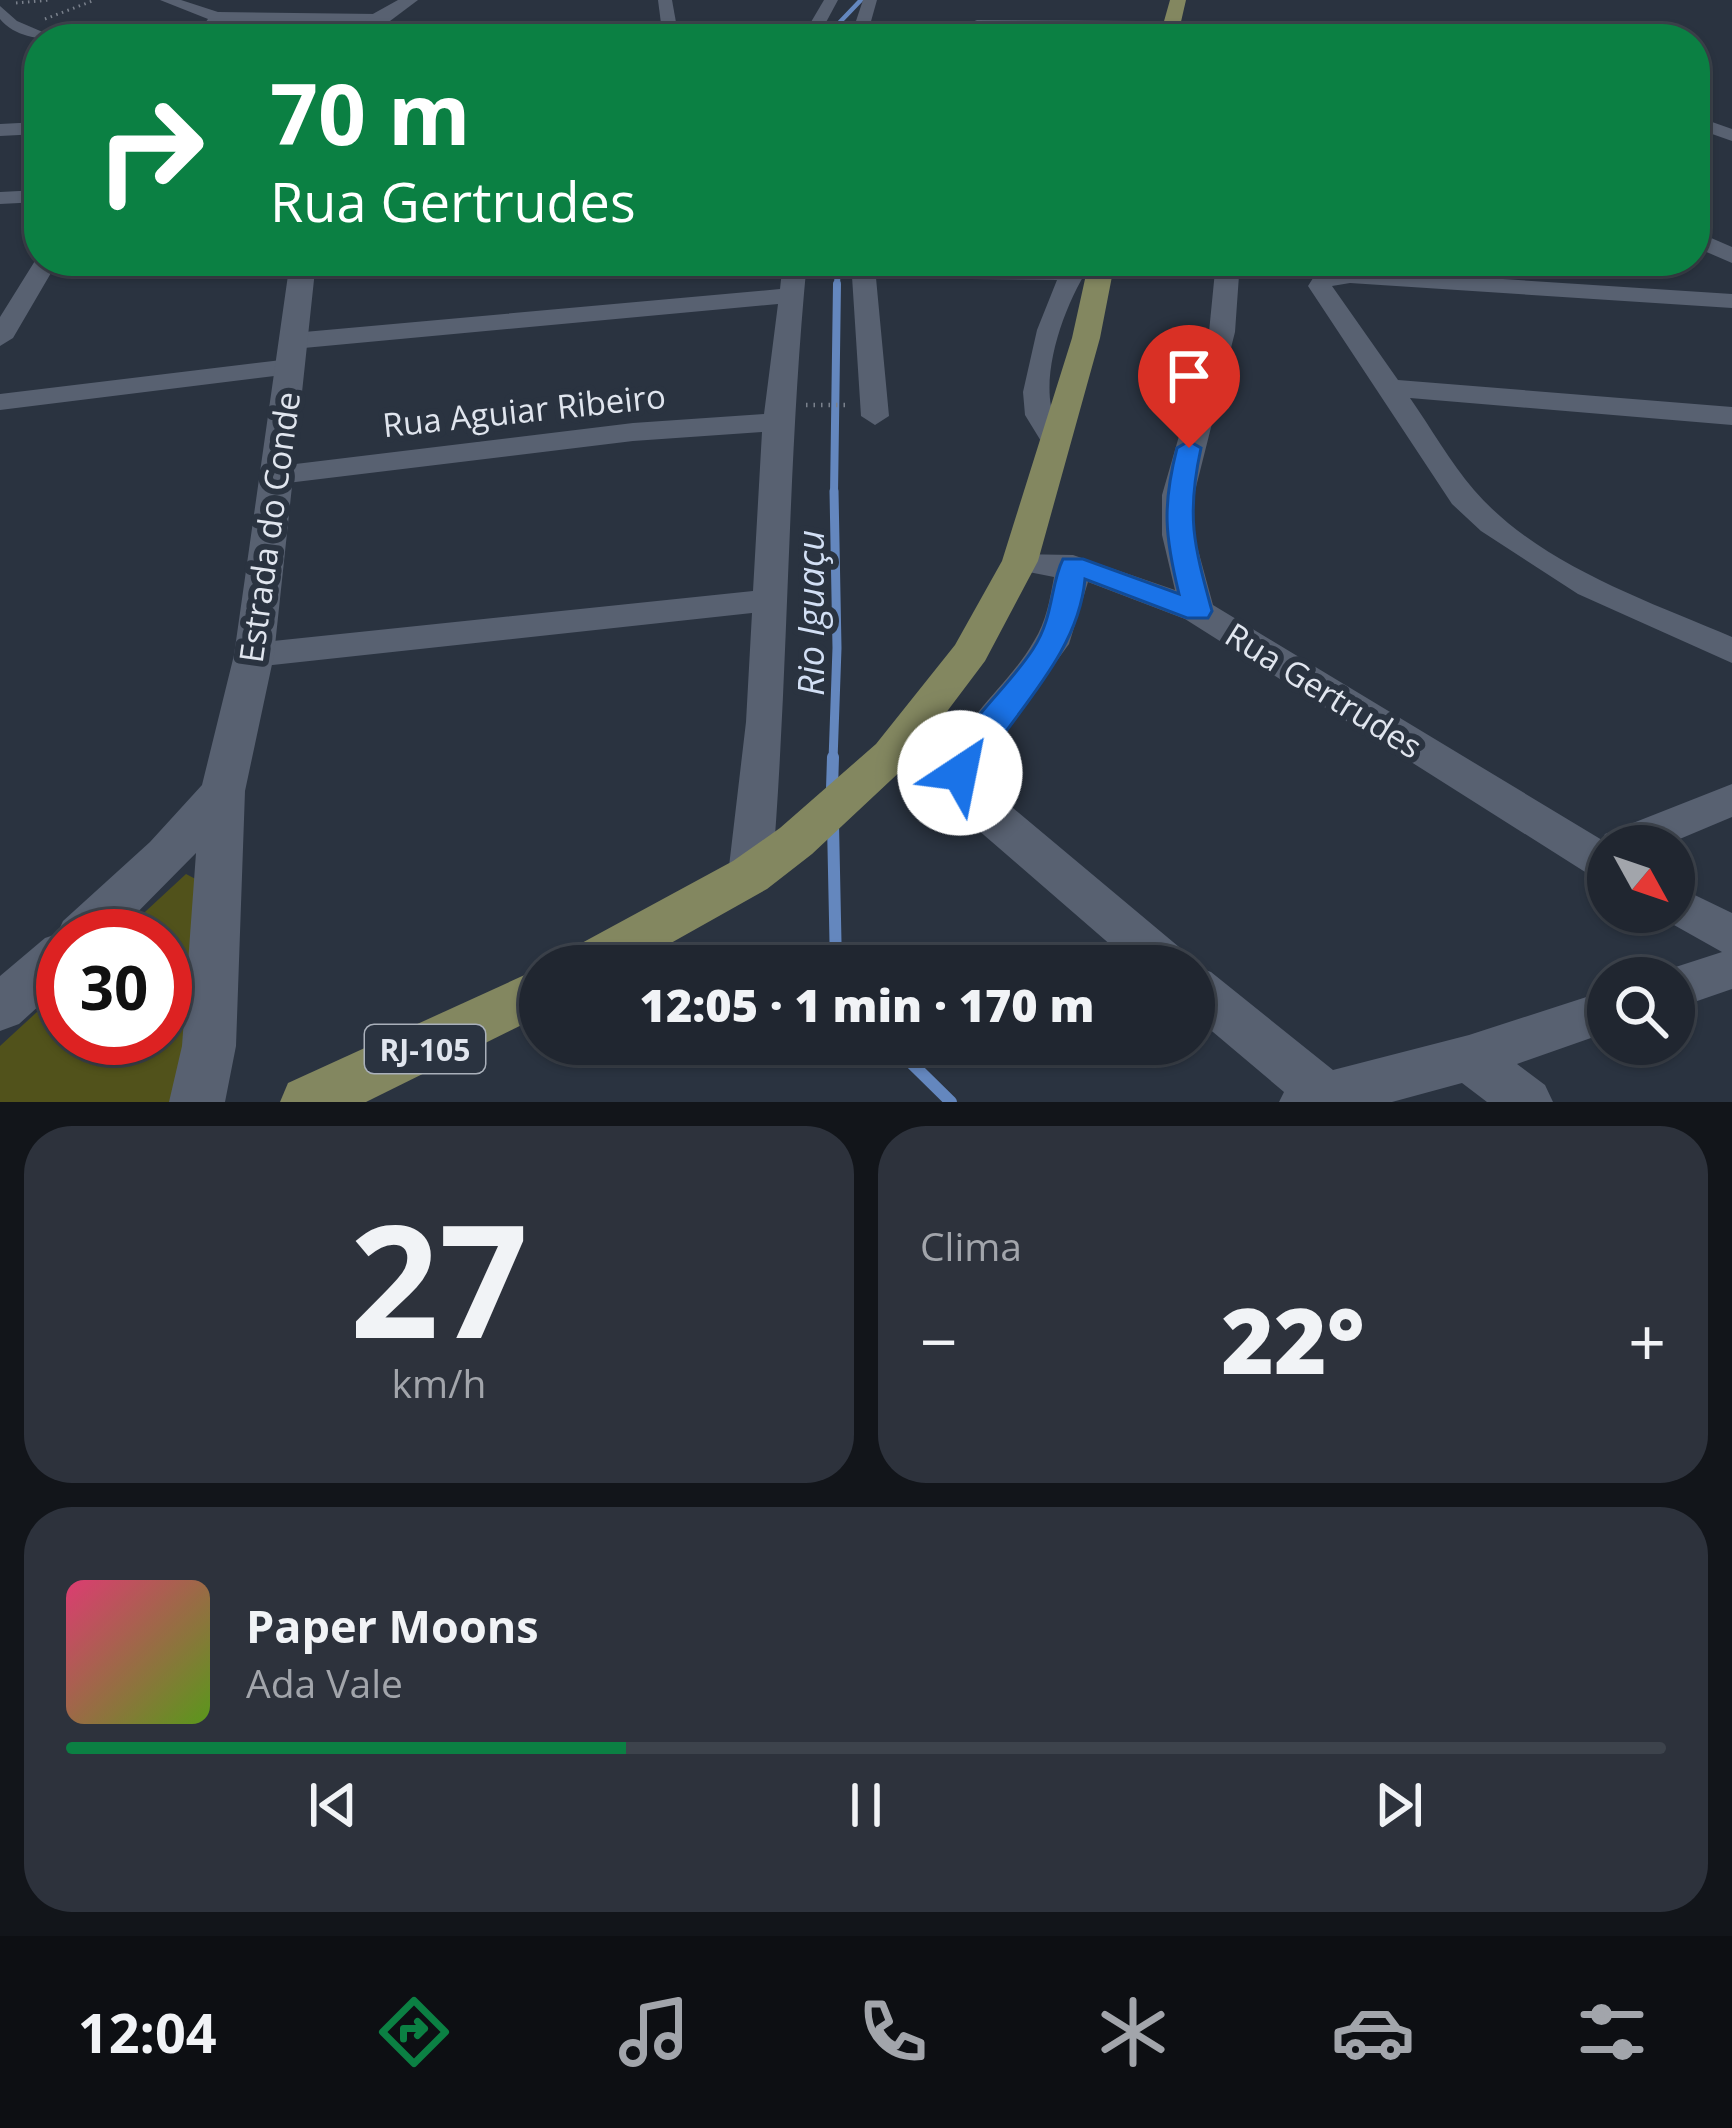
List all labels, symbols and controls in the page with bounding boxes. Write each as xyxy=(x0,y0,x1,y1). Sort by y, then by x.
text: 70 m xyxy=(270,55,470,170)
icon: right xyxy=(72,72,228,228)
text: Rua Gertrudes xyxy=(270,164,636,238)
pin xyxy=(1138,325,1240,448)
icon: arrive xyxy=(1156,343,1222,409)
street label: Rua Aguiar Ribeiro xyxy=(380,373,668,447)
street label: Estrada do Conde xyxy=(228,389,310,665)
water label: Rio Iguaçu xyxy=(786,530,835,696)
street label: Rua Gertrudes xyxy=(1217,612,1431,768)
position arrow xyxy=(897,710,1023,836)
north arrow xyxy=(1587,825,1695,933)
map controls xyxy=(1587,825,1695,1065)
speed limit sign: 30 xyxy=(36,909,192,1065)
button: search xyxy=(1587,957,1695,1065)
text: 12:05 · 1 min · 170 m xyxy=(640,974,1094,1035)
road number: RJ-105 xyxy=(365,1025,485,1073)
text: 27 xyxy=(350,1171,528,1384)
text: Clima xyxy=(920,1219,1022,1272)
text: 22° xyxy=(1221,1278,1365,1400)
text: − xyxy=(920,1295,958,1385)
text: + xyxy=(1628,1295,1666,1385)
text: km/h xyxy=(392,1356,486,1409)
text: Paper Moons xyxy=(246,1595,539,1656)
text: Ada Vale xyxy=(246,1656,403,1709)
icon: previous xyxy=(300,1772,366,1838)
icon: pause xyxy=(833,1772,899,1838)
icon: next xyxy=(1366,1772,1432,1838)
icon: directions xyxy=(372,1990,456,2074)
icon: music xyxy=(612,1990,696,2074)
icon: phone xyxy=(851,1990,935,2074)
icon: climate xyxy=(1091,1990,1175,2074)
icon: car xyxy=(1331,1990,1415,2074)
icon: filters xyxy=(1570,1990,1654,2074)
text: 12:04 xyxy=(78,1995,217,2069)

